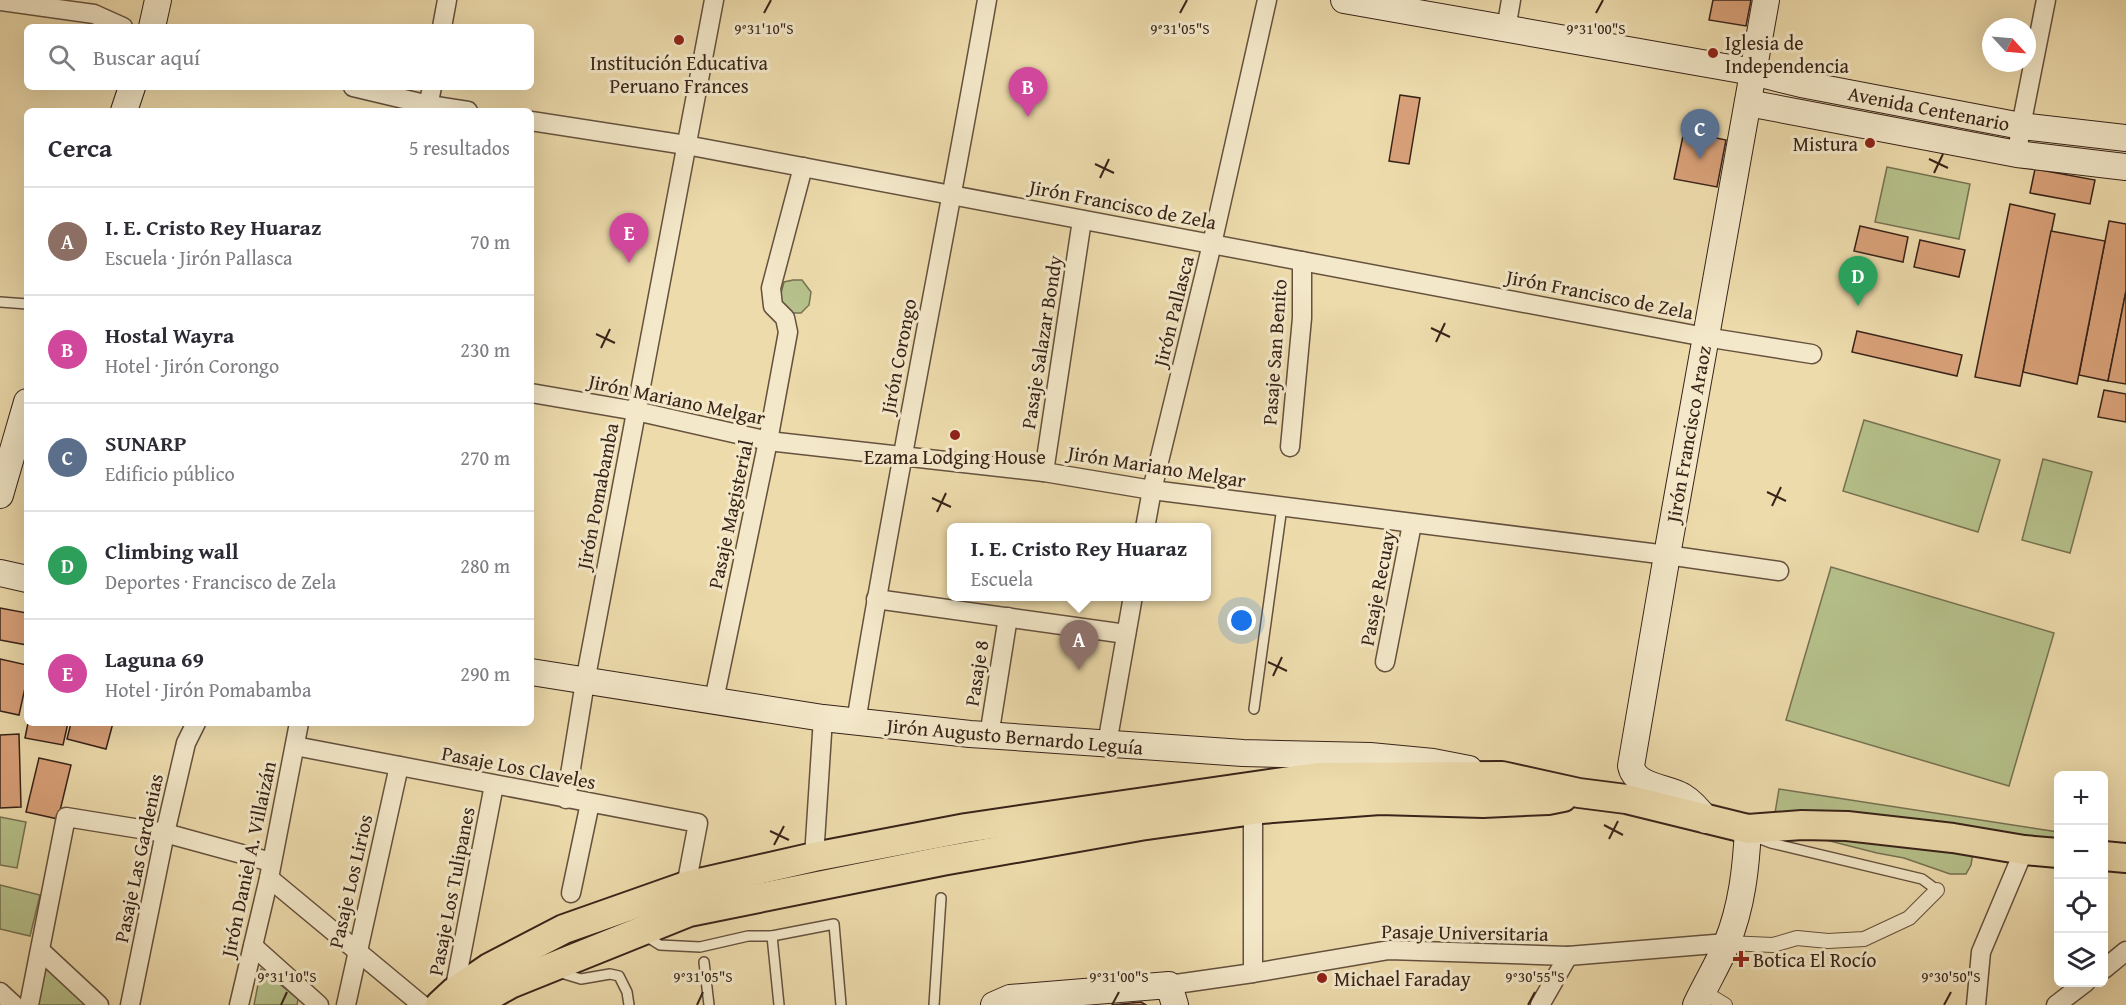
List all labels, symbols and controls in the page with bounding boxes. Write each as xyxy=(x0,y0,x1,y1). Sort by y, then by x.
text: 9°31'10"S xyxy=(734,18,794,39)
text: 9°31'05"S xyxy=(1150,18,1210,39)
text: 9°31'00"S xyxy=(1566,18,1626,39)
north arrow xyxy=(1982,18,2036,72)
search box xyxy=(24,24,534,90)
place label: Iglesia de Independencia xyxy=(1725,28,1850,80)
marker: Institución Educativa Peruano Frances xyxy=(672,33,686,47)
icon: search xyxy=(45,41,78,74)
text: Buscar aquí xyxy=(93,41,200,73)
marker: Iglesia de Independencia xyxy=(1706,46,1720,60)
place label: Institución Educativa Peruano Frances xyxy=(590,48,768,100)
pin: B xyxy=(1008,68,1048,117)
street label: Avenida Centenario xyxy=(1846,78,2012,138)
pin: C xyxy=(1680,110,1720,159)
text: Cerca xyxy=(48,128,112,167)
place label: Mistura xyxy=(1793,129,1859,158)
text: 5 resultados xyxy=(409,133,510,162)
marker: Mistura xyxy=(1863,136,1877,150)
street label: Jirón Francisco de Zela xyxy=(1024,171,1220,236)
text: I. E. Cristo Rey Huaraz xyxy=(105,211,321,243)
pin: E xyxy=(610,214,648,263)
text: A xyxy=(61,227,74,256)
text: 70 m xyxy=(470,227,510,256)
text: Escuela · Jirón Pallasca xyxy=(105,243,292,272)
street label: Jirón Pallasca xyxy=(1145,252,1201,372)
street label: Pasaje Salazar Bondy xyxy=(1013,253,1069,431)
pin: D xyxy=(1838,256,1878,306)
street label: Jirón Francisco de Zela xyxy=(1501,261,1697,326)
street label: Pasaje San Benito xyxy=(1254,278,1294,426)
street label: Jirón Corongo xyxy=(872,296,923,419)
text: Hostal Wayra xyxy=(105,319,234,351)
text: B xyxy=(61,335,74,364)
text: 230 m xyxy=(460,335,510,364)
street label: Jirón Francisco Araoz xyxy=(1658,343,1718,528)
text: Hotel · Jirón Corongo xyxy=(105,351,279,380)
street label: Jirón Mariano Melgar xyxy=(583,365,768,432)
street label: Jirón Pomabamba xyxy=(568,420,626,575)
text: SUNARP xyxy=(105,427,187,459)
marker: Ezama Lodging House xyxy=(948,428,962,442)
street label: Pasaje Magisterial xyxy=(700,437,760,591)
street label: Jirón Mariano Melgar xyxy=(1063,437,1248,494)
place label: Ezama Lodging House xyxy=(864,442,1046,471)
text: C xyxy=(62,443,73,472)
text: 270 m xyxy=(460,443,510,472)
text: Edificio público xyxy=(105,459,235,488)
popup xyxy=(947,523,1211,601)
street label: Pasaje Recuay xyxy=(1352,528,1402,648)
text: I. E. Cristo Rey Huaraz xyxy=(971,532,1187,564)
text: Climbing wall xyxy=(105,535,239,567)
text: D xyxy=(61,551,74,580)
text: 280 m xyxy=(460,551,510,580)
text: Escuela xyxy=(971,564,1033,593)
text: Deportes · Francisco de Zela xyxy=(105,567,336,596)
your location xyxy=(1227,606,1256,635)
pin: A xyxy=(1060,620,1098,670)
street label: Pasaje 8 xyxy=(956,638,996,708)
text: Laguna 69 xyxy=(105,643,204,675)
text: E xyxy=(62,659,73,688)
text: 290 m xyxy=(460,659,510,688)
text: Hotel · Jirón Pomabamba xyxy=(105,675,311,704)
street label: Jirón Augusto Bernardo Leguía xyxy=(883,710,1145,762)
street label: Pasaje Los Claveles xyxy=(439,738,599,796)
street label: Jirón Daniel A. Villaizán xyxy=(212,758,283,963)
street label: Pasaje Las Gardenias xyxy=(106,771,170,945)
map controls xyxy=(2054,771,2108,987)
button: + xyxy=(2054,771,2108,825)
street label: Pasaje Los Tulipanes xyxy=(420,804,482,978)
street label: Pasaje Los Lirios xyxy=(321,811,379,951)
button: − xyxy=(2054,825,2108,879)
button: locate xyxy=(2054,879,2108,933)
street label: Pasaje Universitaria xyxy=(1381,916,1549,948)
button: layers xyxy=(2054,933,2108,987)
place label: Botica El Rocío xyxy=(1753,945,1877,974)
marker: Botica El Rocío xyxy=(1734,952,1748,966)
place label: Michael Faraday xyxy=(1334,964,1471,993)
text: 9°31'10"S xyxy=(257,966,317,987)
text: 9°31'05"S xyxy=(673,966,733,987)
text: 9°31'00"S xyxy=(1089,966,1149,987)
text: 9°30'55"S xyxy=(1505,966,1565,987)
text: 9°30'50"S xyxy=(1921,966,1981,987)
marker: Michael Faraday xyxy=(1315,971,1329,985)

